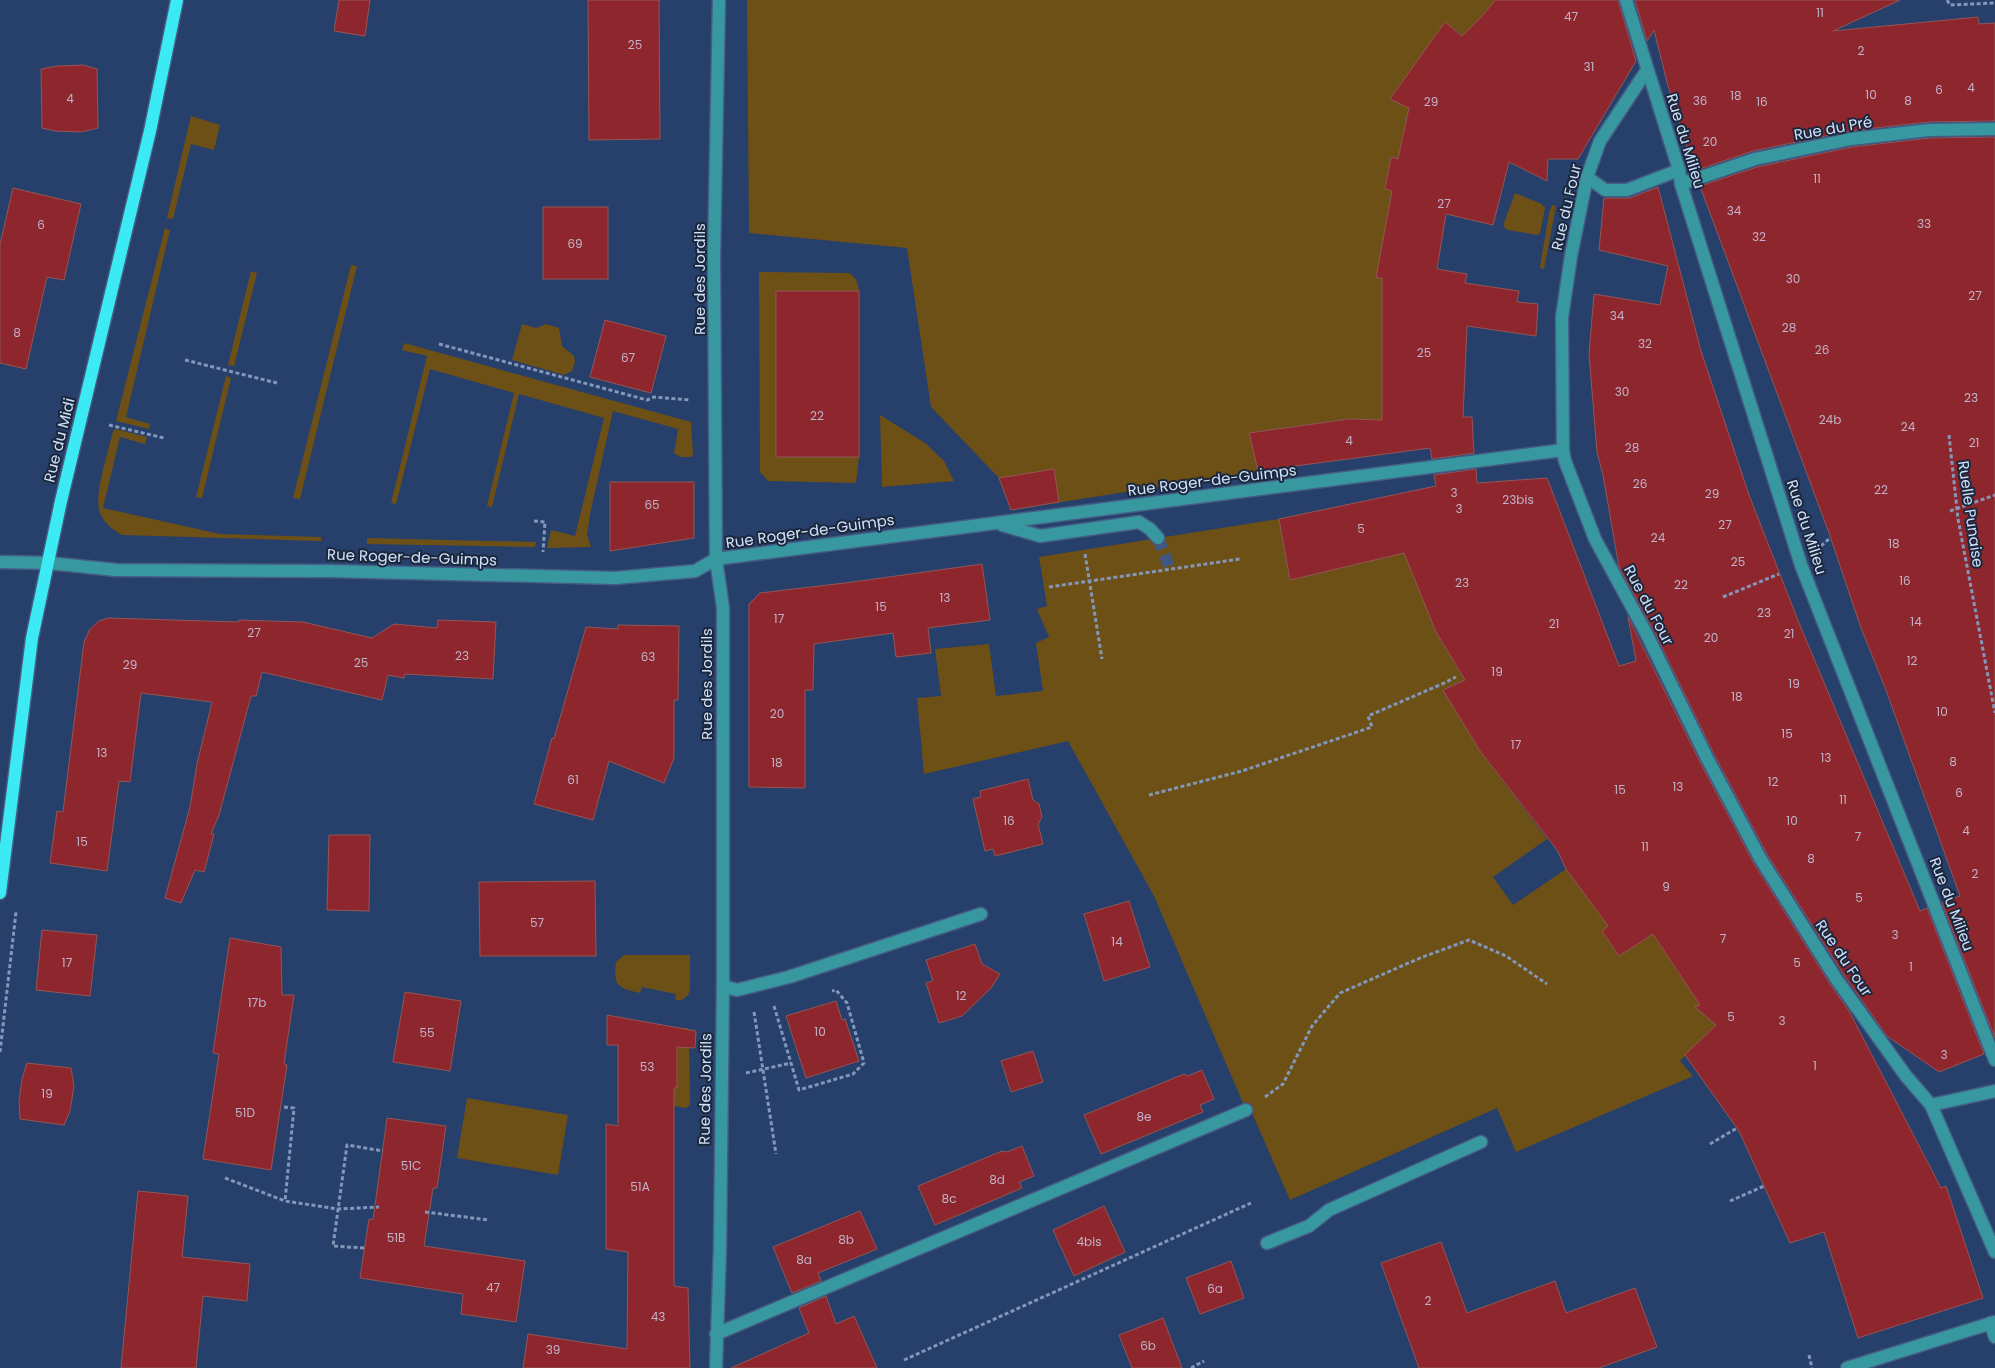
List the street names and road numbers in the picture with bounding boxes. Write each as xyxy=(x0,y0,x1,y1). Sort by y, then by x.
street label: Rue du Milieu xyxy=(1662,91,1710,191)
street label: Rue du Pré xyxy=(1792,111,1874,145)
street label: Rue du Four xyxy=(1546,161,1586,252)
street label: Rue des Jordils xyxy=(689,223,710,335)
street label: Rue du Midi xyxy=(38,396,80,484)
street label: Rue Roger-de-Guimps xyxy=(1126,459,1298,501)
street label: Ruelle Punaise xyxy=(1953,459,1989,569)
street label: Rue du Milieu xyxy=(1782,477,1832,577)
street label: Rue Roger-de-Guimps xyxy=(724,509,896,553)
street label: Rue Roger-de-Guimps xyxy=(327,544,498,570)
street label: Rue du Four xyxy=(1619,561,1679,649)
street label: Rue des Jordils xyxy=(696,628,717,740)
street label: Rue du Milieu xyxy=(1925,854,1979,954)
street label: Rue du Four xyxy=(1811,916,1878,1001)
street label: Rue des Jordils xyxy=(694,1033,716,1145)

